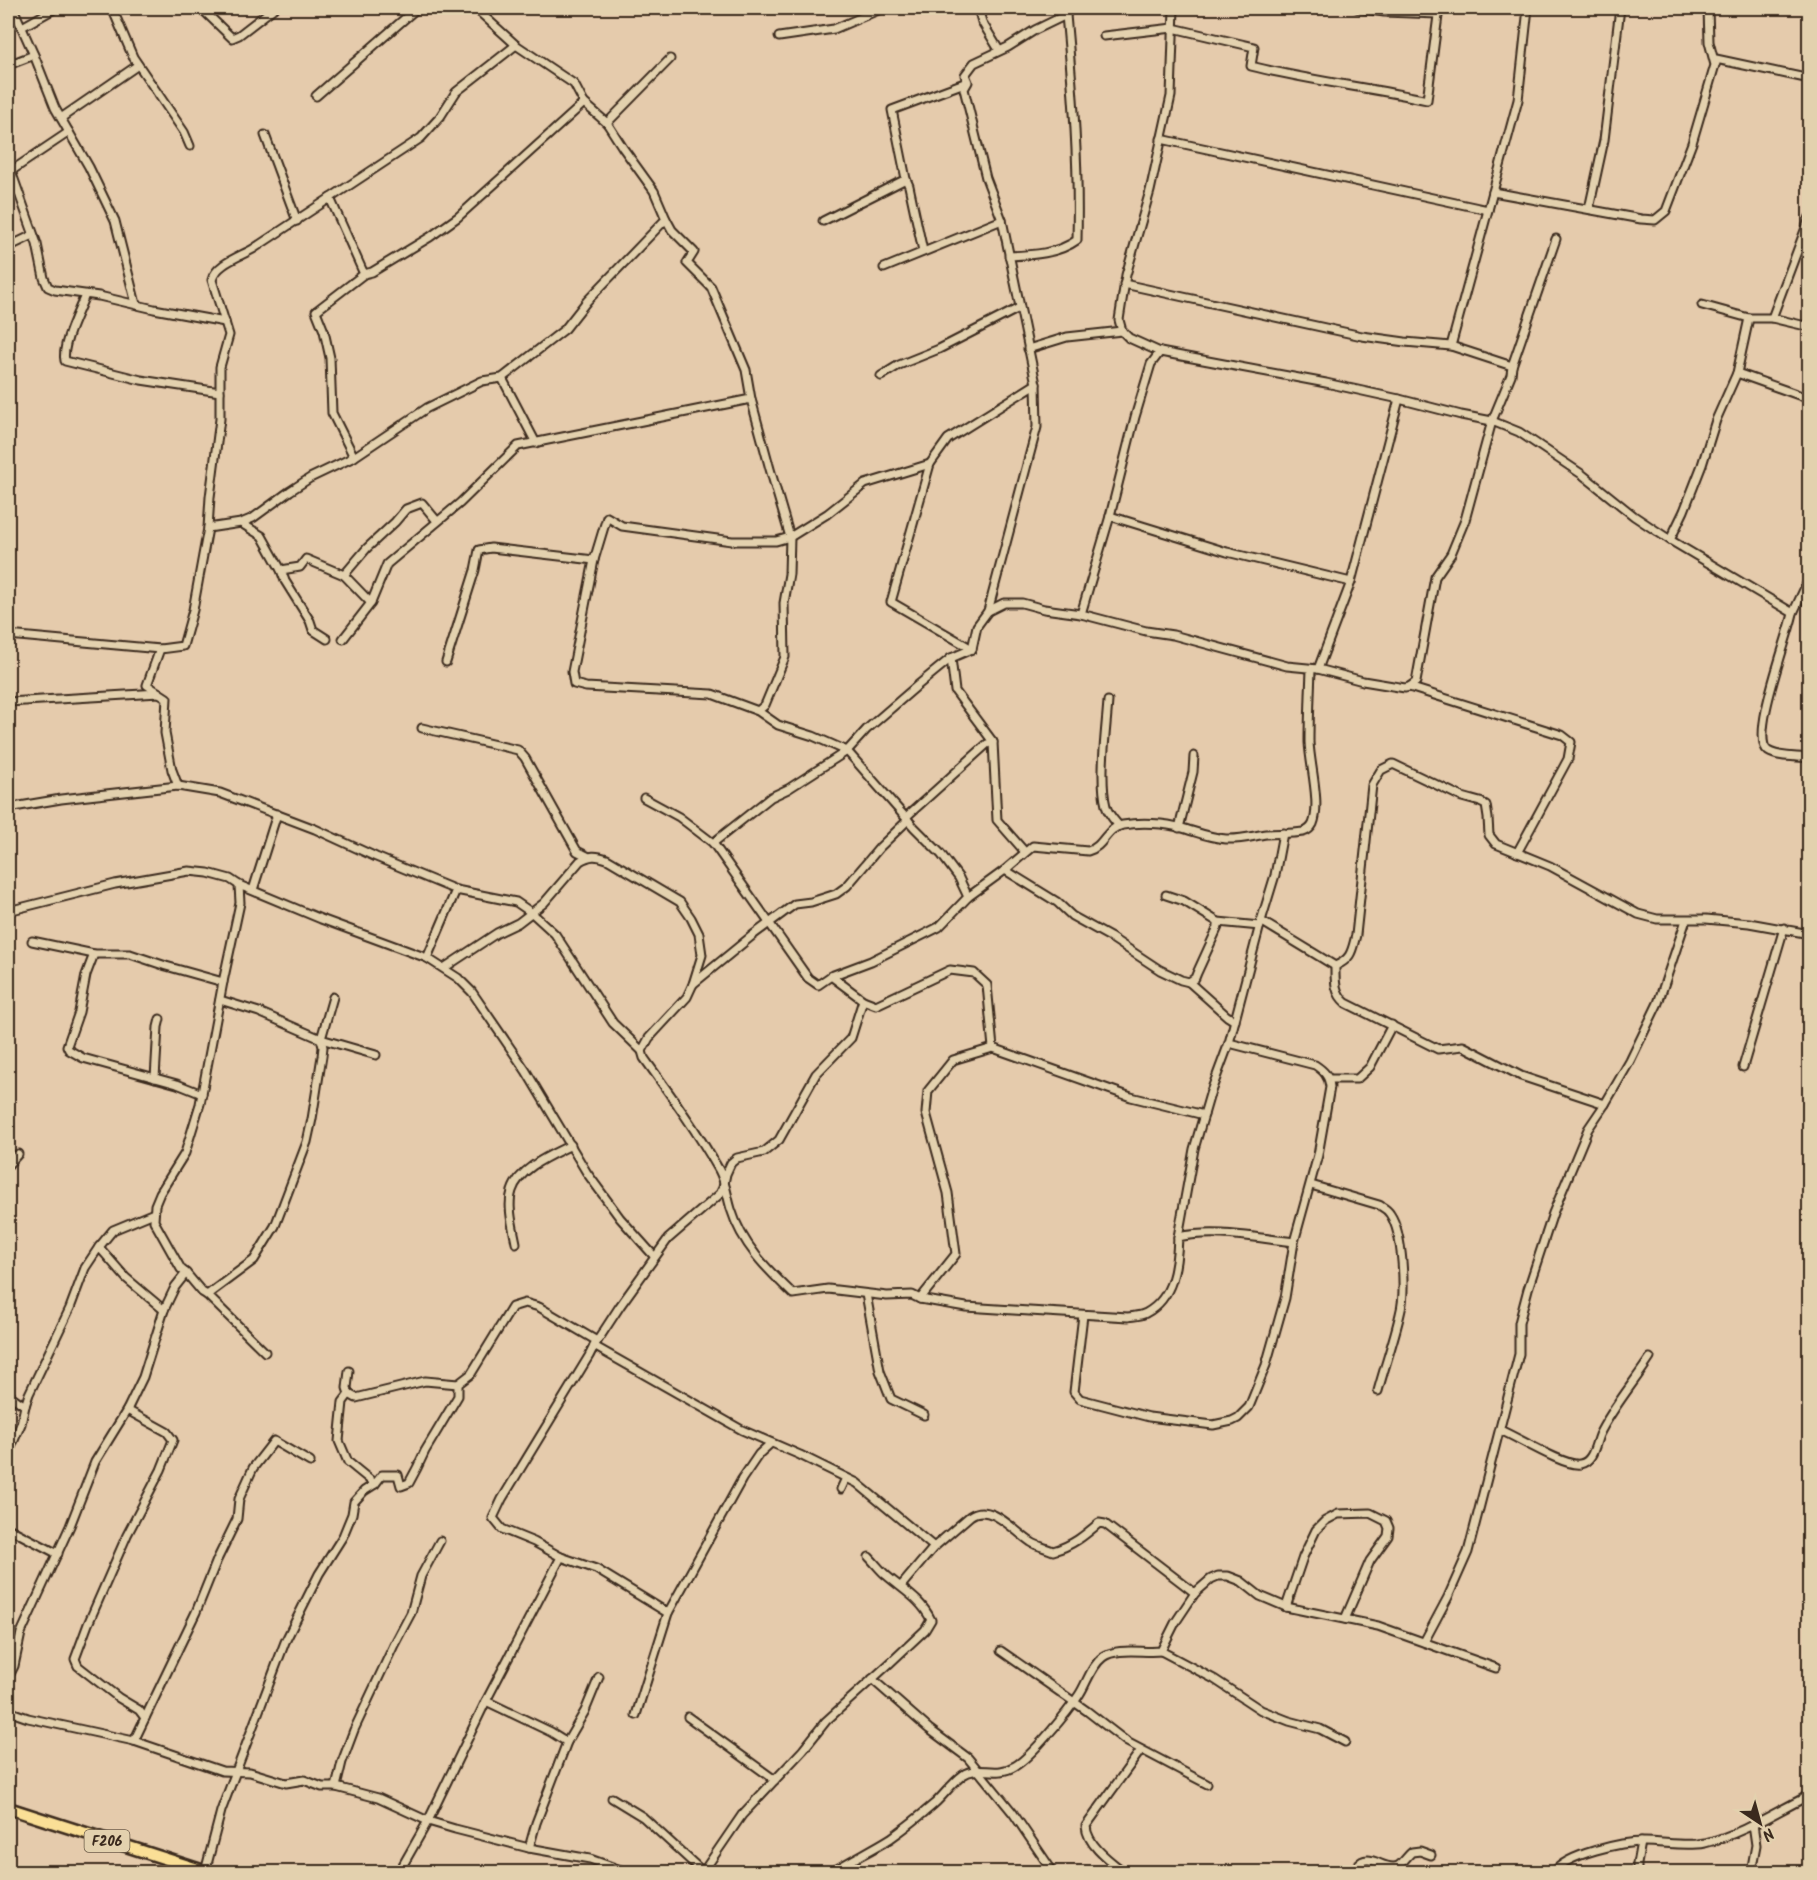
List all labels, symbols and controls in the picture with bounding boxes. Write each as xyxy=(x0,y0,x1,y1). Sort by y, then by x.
north arrow xyxy=(1730,1793,1790,1853)
text: N xyxy=(1756,1821,1779,1847)
road number: F206 xyxy=(84,1830,130,1852)

